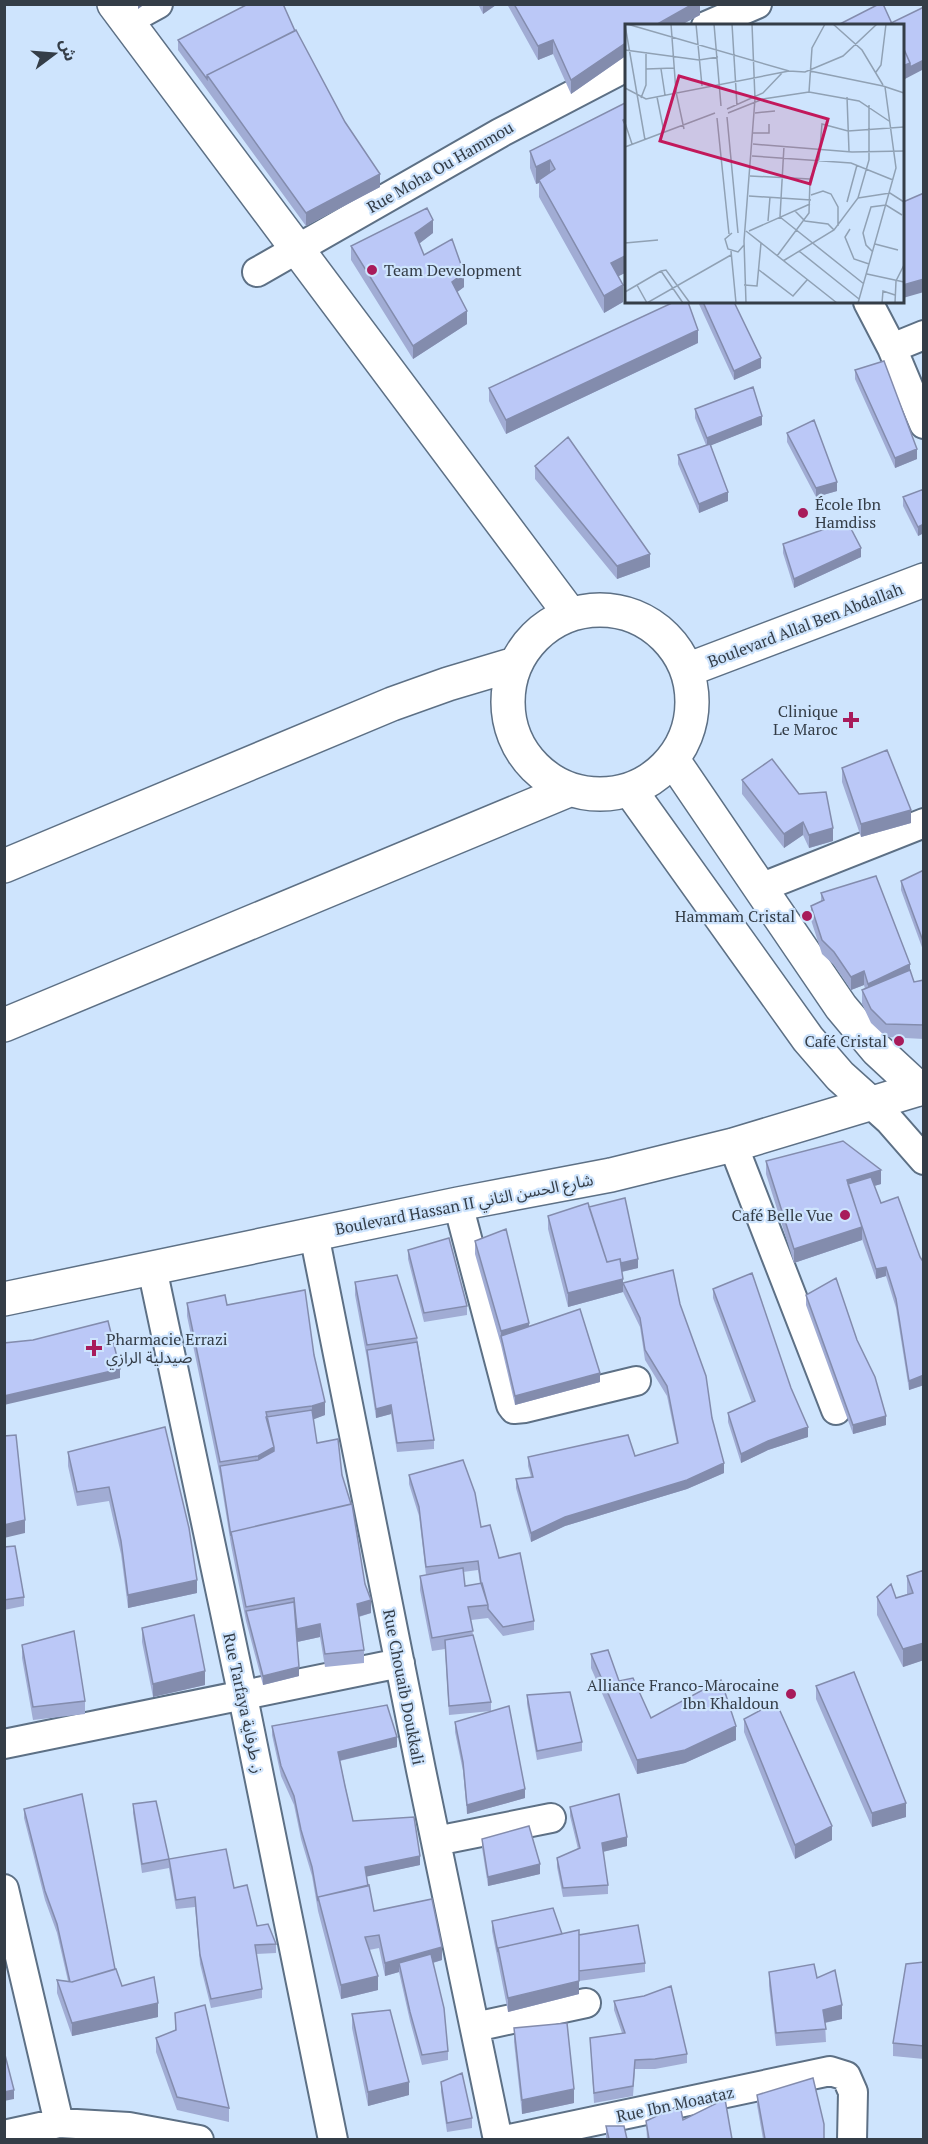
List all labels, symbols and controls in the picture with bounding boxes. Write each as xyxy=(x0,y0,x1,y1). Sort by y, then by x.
north arrow xyxy=(24,24,84,84)
inset map xyxy=(625,24,904,303)
text: ش xyxy=(55,36,82,64)
street label: Rue Moha Ou Hammou xyxy=(363,116,517,218)
place label: Team Development xyxy=(384,259,522,281)
marker: Team Development xyxy=(365,263,379,277)
place label: École Ibn Hamdiss xyxy=(815,493,881,533)
marker: École Ibn Hamdiss xyxy=(796,506,810,520)
street label: Boulevard Allal Ben Abdallah xyxy=(704,577,906,672)
place label: Clinique Le Maroc xyxy=(773,700,838,740)
marker: Clinique Le Maroc xyxy=(842,711,860,729)
place label: Hammam Cristal xyxy=(675,905,795,927)
marker: Hammam Cristal xyxy=(800,909,814,923)
place label: Café Cristal xyxy=(804,1030,887,1052)
marker: Café Cristal xyxy=(892,1034,906,1048)
street label: Boulevard Hassan II شارع الحسن الثاني xyxy=(333,1168,595,1242)
place label: Café Belle Vue xyxy=(732,1204,833,1226)
marker: Café Belle Vue xyxy=(838,1208,852,1222)
place label: Pharmacie Errazi صيدلية الرازي xyxy=(106,1328,228,1370)
marker: Pharmacie Errazi صيدلية الرازي xyxy=(87,1341,101,1355)
street label: Rue Chouaib Doukkali xyxy=(378,1607,430,1767)
street label: Rue Tarfaya ز. طرفاية xyxy=(218,1631,270,1775)
place label: Alliance Franco-Marocaine Ibn Khaldoun xyxy=(587,1674,779,1714)
marker: Alliance Franco-Marocaine Ibn Khaldoun xyxy=(784,1687,798,1701)
street label: Rue Ibn Moaataz xyxy=(614,2081,736,2127)

